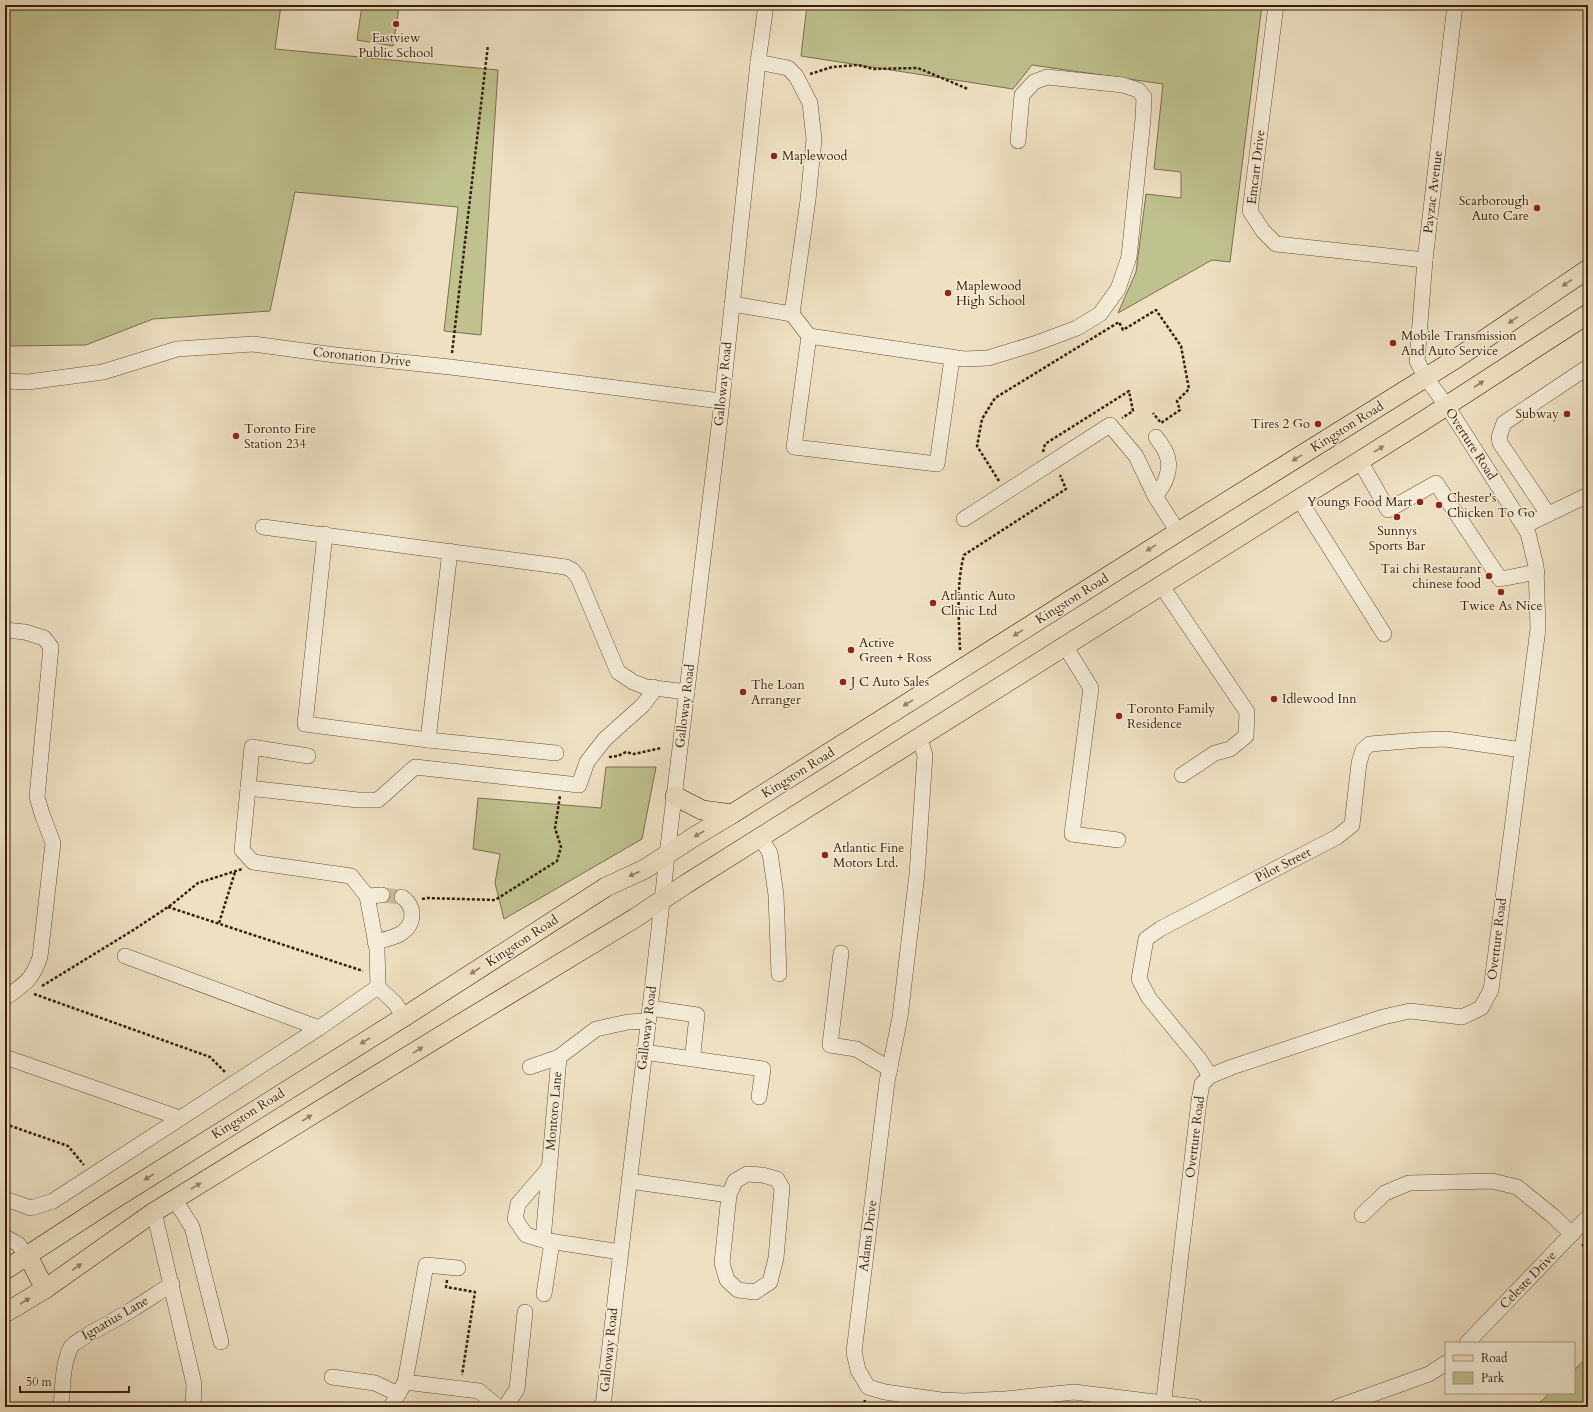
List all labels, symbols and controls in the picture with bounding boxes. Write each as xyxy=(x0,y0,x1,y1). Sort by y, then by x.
marker: Eastview Public School xyxy=(391,19,401,29)
place label: Eastview Public School xyxy=(358,29,434,62)
street label: Emcarr Drive xyxy=(1242,129,1270,205)
place label: Maplewood xyxy=(782,147,847,165)
street label: Payzac Avenue xyxy=(1419,150,1447,234)
marker: Maplewood xyxy=(769,151,779,161)
place label: Scarborough Auto Care xyxy=(1459,192,1529,225)
marker: Scarborough Auto Care xyxy=(1532,203,1542,213)
place label: Maplewood High School xyxy=(956,277,1026,310)
one-way arrow xyxy=(1562,279,1572,287)
marker: Maplewood High School xyxy=(943,288,953,298)
one-way arrow xyxy=(1508,316,1519,323)
place label: Mobile Transmission And Auto Service xyxy=(1401,327,1517,360)
marker: Mobile Transmission And Auto Service xyxy=(1388,338,1398,348)
street label: Galloway Road xyxy=(710,341,736,427)
street label: Coronation Drive xyxy=(312,343,412,371)
one-way arrow xyxy=(1474,380,1484,388)
street label: Kingston Road xyxy=(1307,397,1387,457)
street label: Overture Road xyxy=(1441,405,1501,484)
place label: Subway xyxy=(1515,405,1559,423)
marker: Subway xyxy=(1562,409,1572,419)
place label: Tires 2 Go xyxy=(1251,415,1310,433)
marker: Tires 2 Go xyxy=(1313,419,1323,429)
place label: Toronto Fire Station 234 xyxy=(244,420,316,453)
marker: Toronto Fire Station 234 xyxy=(231,431,241,441)
one-way arrow xyxy=(1373,445,1385,452)
one-way arrow xyxy=(1291,454,1303,461)
place label: Chester's Chicken To Go xyxy=(1447,489,1535,522)
place label: Youngs Food Mart xyxy=(1307,493,1412,511)
marker: Youngs Food Mart xyxy=(1415,497,1425,507)
marker: Chester's Chicken To Go xyxy=(1434,500,1444,510)
marker: Sunnys Sports Bar xyxy=(1392,512,1402,522)
place label: Sunnys Sports Bar xyxy=(1369,522,1425,555)
one-way arrow xyxy=(1145,545,1157,552)
place label: Tai chi Restaurant chinese food xyxy=(1381,560,1481,593)
street label: Kingston Road xyxy=(1032,569,1112,629)
marker: Tai chi Restaurant chinese food xyxy=(1484,571,1494,581)
place label: Atlantic Auto Clinic Ltd xyxy=(941,587,1015,620)
marker: Twice As Nice xyxy=(1496,587,1506,597)
place label: Twice As Nice xyxy=(1460,597,1542,615)
marker: Atlantic Auto Clinic Ltd xyxy=(928,598,938,608)
one-way arrow xyxy=(1013,629,1023,637)
place label: Active Green + Ross xyxy=(859,634,932,667)
marker: Active Green + Ross xyxy=(846,645,856,655)
street label: Galloway Road xyxy=(671,663,699,749)
place label: J C Auto Sales xyxy=(849,673,929,691)
place label: The Loan Arranger xyxy=(751,676,806,709)
marker: J C Auto Sales xyxy=(838,677,848,687)
marker: The Loan Arranger xyxy=(738,687,748,697)
place label: Idlewood Inn xyxy=(1282,690,1357,708)
marker: Idlewood Inn xyxy=(1269,694,1279,704)
one-way arrow xyxy=(903,699,913,707)
place label: Toronto Family Residence xyxy=(1127,700,1215,733)
marker: Toronto Family Residence xyxy=(1114,711,1124,721)
street label: Kingston Road xyxy=(758,743,838,803)
one-way arrow xyxy=(693,830,705,837)
place label: Atlantic Fine Motors Ltd. xyxy=(833,839,904,872)
street label: Pilot Street xyxy=(1252,843,1314,887)
marker: Atlantic Fine Motors Ltd. xyxy=(820,850,830,860)
one-way arrow xyxy=(628,871,639,877)
street label: Overture Road xyxy=(1483,897,1511,981)
street label: Kingston Road xyxy=(482,911,562,971)
one-way arrow xyxy=(470,967,480,975)
street label: Galloway Road xyxy=(633,985,661,1071)
one-way arrow xyxy=(360,1037,371,1045)
one-way arrow xyxy=(412,1046,424,1053)
street label: Montoro Lane xyxy=(542,1070,566,1152)
street label: Kingston Road xyxy=(208,1084,288,1144)
street label: Overture Road xyxy=(1181,1095,1209,1179)
one-way arrow xyxy=(302,1114,312,1122)
one-way arrow xyxy=(144,1173,154,1181)
one-way arrow xyxy=(191,1183,202,1190)
street label: Adams Drive xyxy=(855,1199,881,1273)
street label: Celeste Drive xyxy=(1496,1247,1560,1313)
one-way arrow xyxy=(72,1263,82,1271)
street label: Ignatius Lane xyxy=(78,1292,152,1344)
one-way arrow xyxy=(20,1297,30,1305)
street label: Galloway Road xyxy=(596,1307,622,1393)
legend xyxy=(1445,1342,1575,1394)
text: Road xyxy=(1481,1350,1508,1366)
scale bar xyxy=(20,1368,129,1394)
text: Park xyxy=(1481,1370,1505,1386)
text: 50 m xyxy=(26,1374,53,1390)

